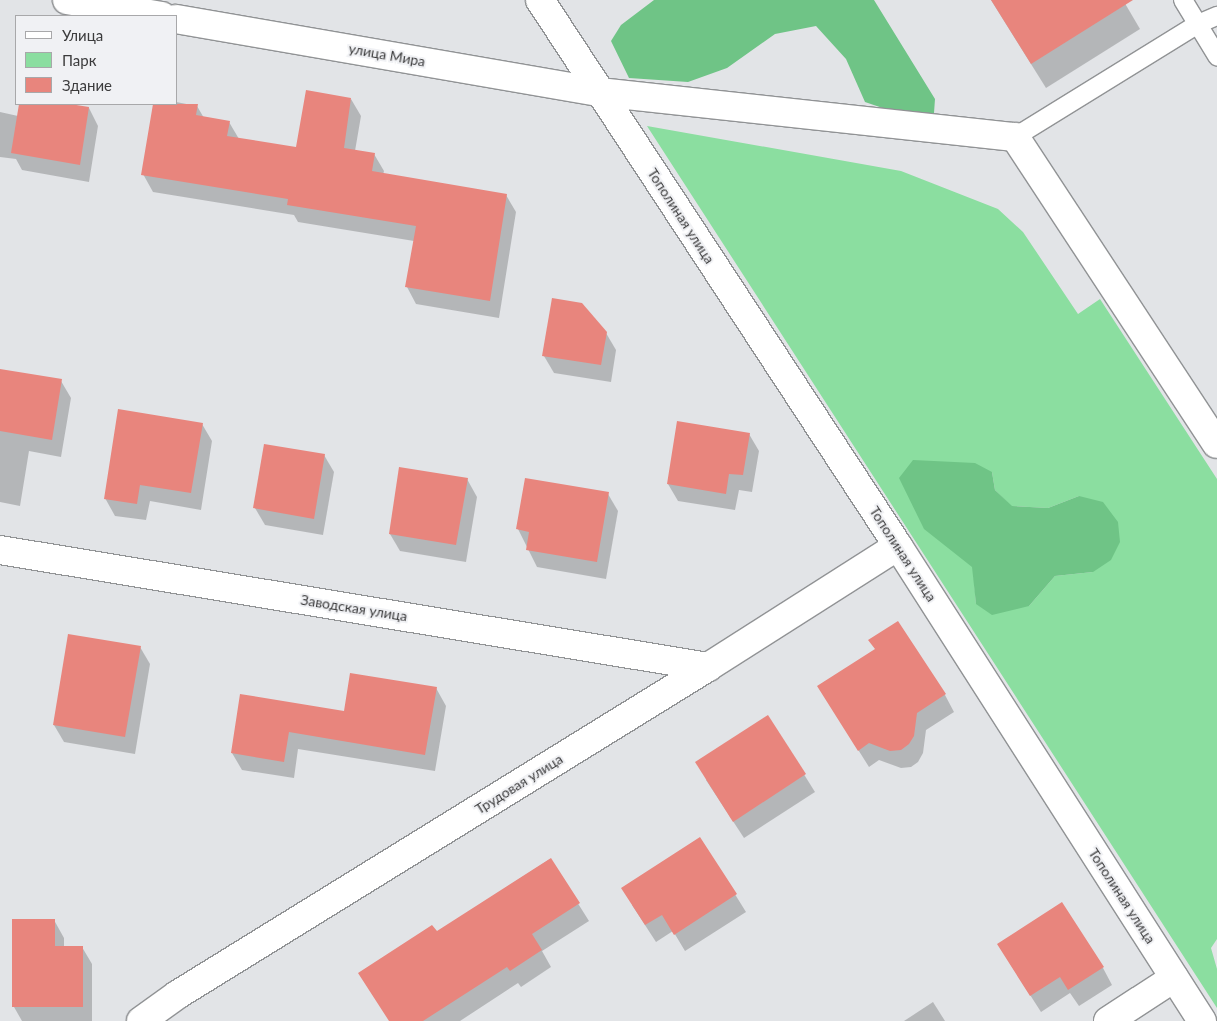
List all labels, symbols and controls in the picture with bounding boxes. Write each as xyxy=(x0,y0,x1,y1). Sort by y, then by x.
legend xyxy=(15,15,178,105)
text: Улица xyxy=(62,26,103,44)
street label: улица Мира xyxy=(347,40,427,70)
text: Парк xyxy=(62,51,96,69)
text: Здание xyxy=(62,76,112,94)
street label: Тополиная улица xyxy=(644,165,718,267)
street label: Тополиная улица xyxy=(866,503,940,605)
street label: Заводская улица xyxy=(300,591,408,625)
street label: Трудовая улица xyxy=(472,750,566,818)
street label: Тополиная улица xyxy=(1085,845,1159,947)

